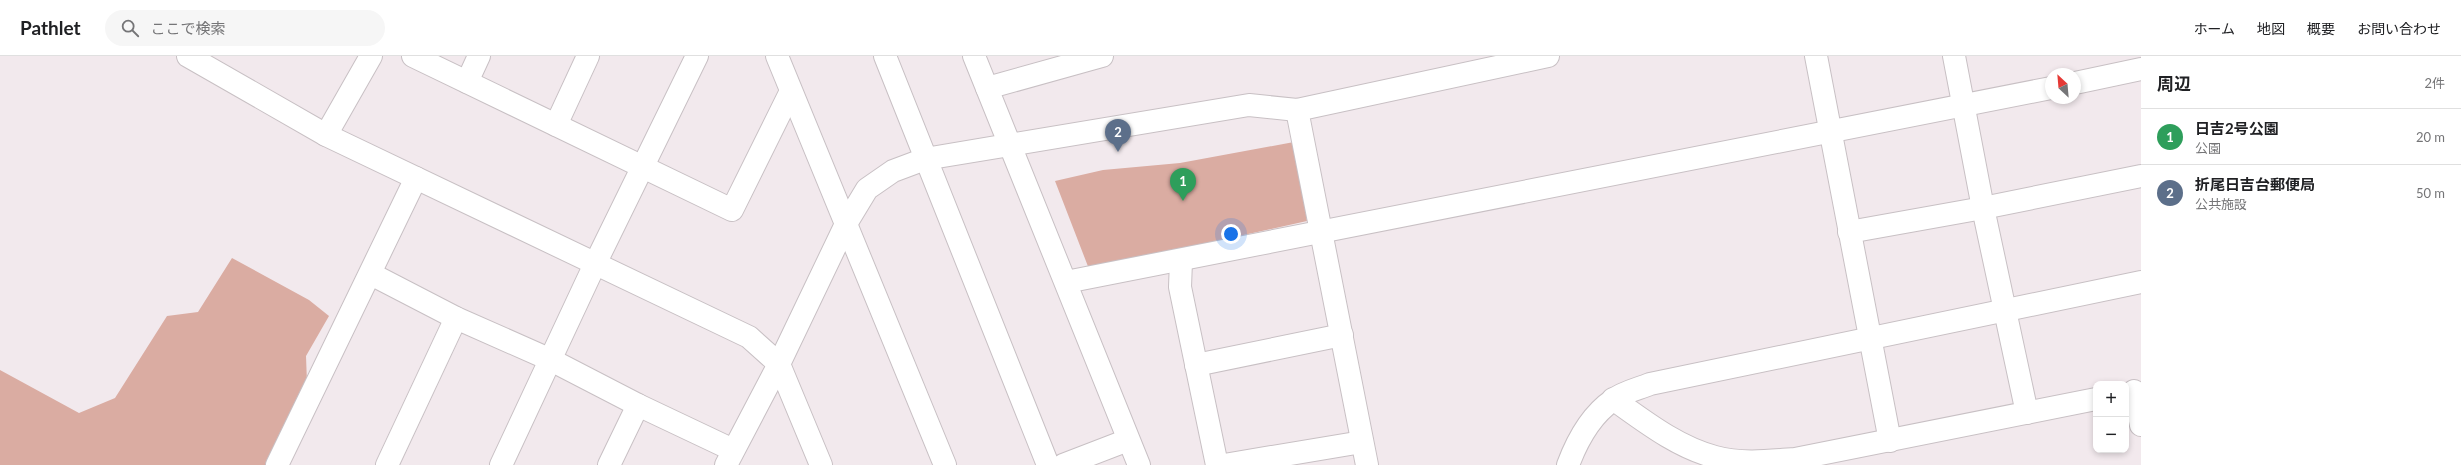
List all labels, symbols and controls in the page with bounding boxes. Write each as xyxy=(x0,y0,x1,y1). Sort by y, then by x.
search box xyxy=(105,10,385,46)
text: Pathlet xyxy=(20,16,81,39)
icon: search xyxy=(119,17,141,39)
text: ここで検索 xyxy=(151,19,226,37)
text: ホーム xyxy=(2193,20,2235,37)
text: 地図 xyxy=(2257,20,2285,37)
text: 概要 xyxy=(2307,20,2335,37)
text: お問い合わせ xyxy=(2357,20,2441,37)
north arrow xyxy=(2045,68,2081,104)
text: 周辺 xyxy=(2157,73,2191,94)
text: 2件 xyxy=(2424,75,2445,91)
pin: 2 xyxy=(1105,119,1131,152)
text: 日吉2号公園 xyxy=(2195,119,2279,137)
text: 1 xyxy=(2166,129,2174,145)
text: 20 m xyxy=(2416,129,2445,145)
text: 公園 xyxy=(2195,140,2221,156)
pin: 1 xyxy=(1170,168,1196,201)
text: 折尾日吉台郵便局 xyxy=(2195,175,2315,193)
text: 2 xyxy=(2166,185,2174,201)
text: 50 m xyxy=(2416,185,2445,201)
text: 公共施設 xyxy=(2195,196,2247,212)
your location xyxy=(1221,224,1241,244)
map controls xyxy=(2093,381,2129,453)
button: + xyxy=(2093,381,2129,417)
button: − xyxy=(2093,417,2129,453)

